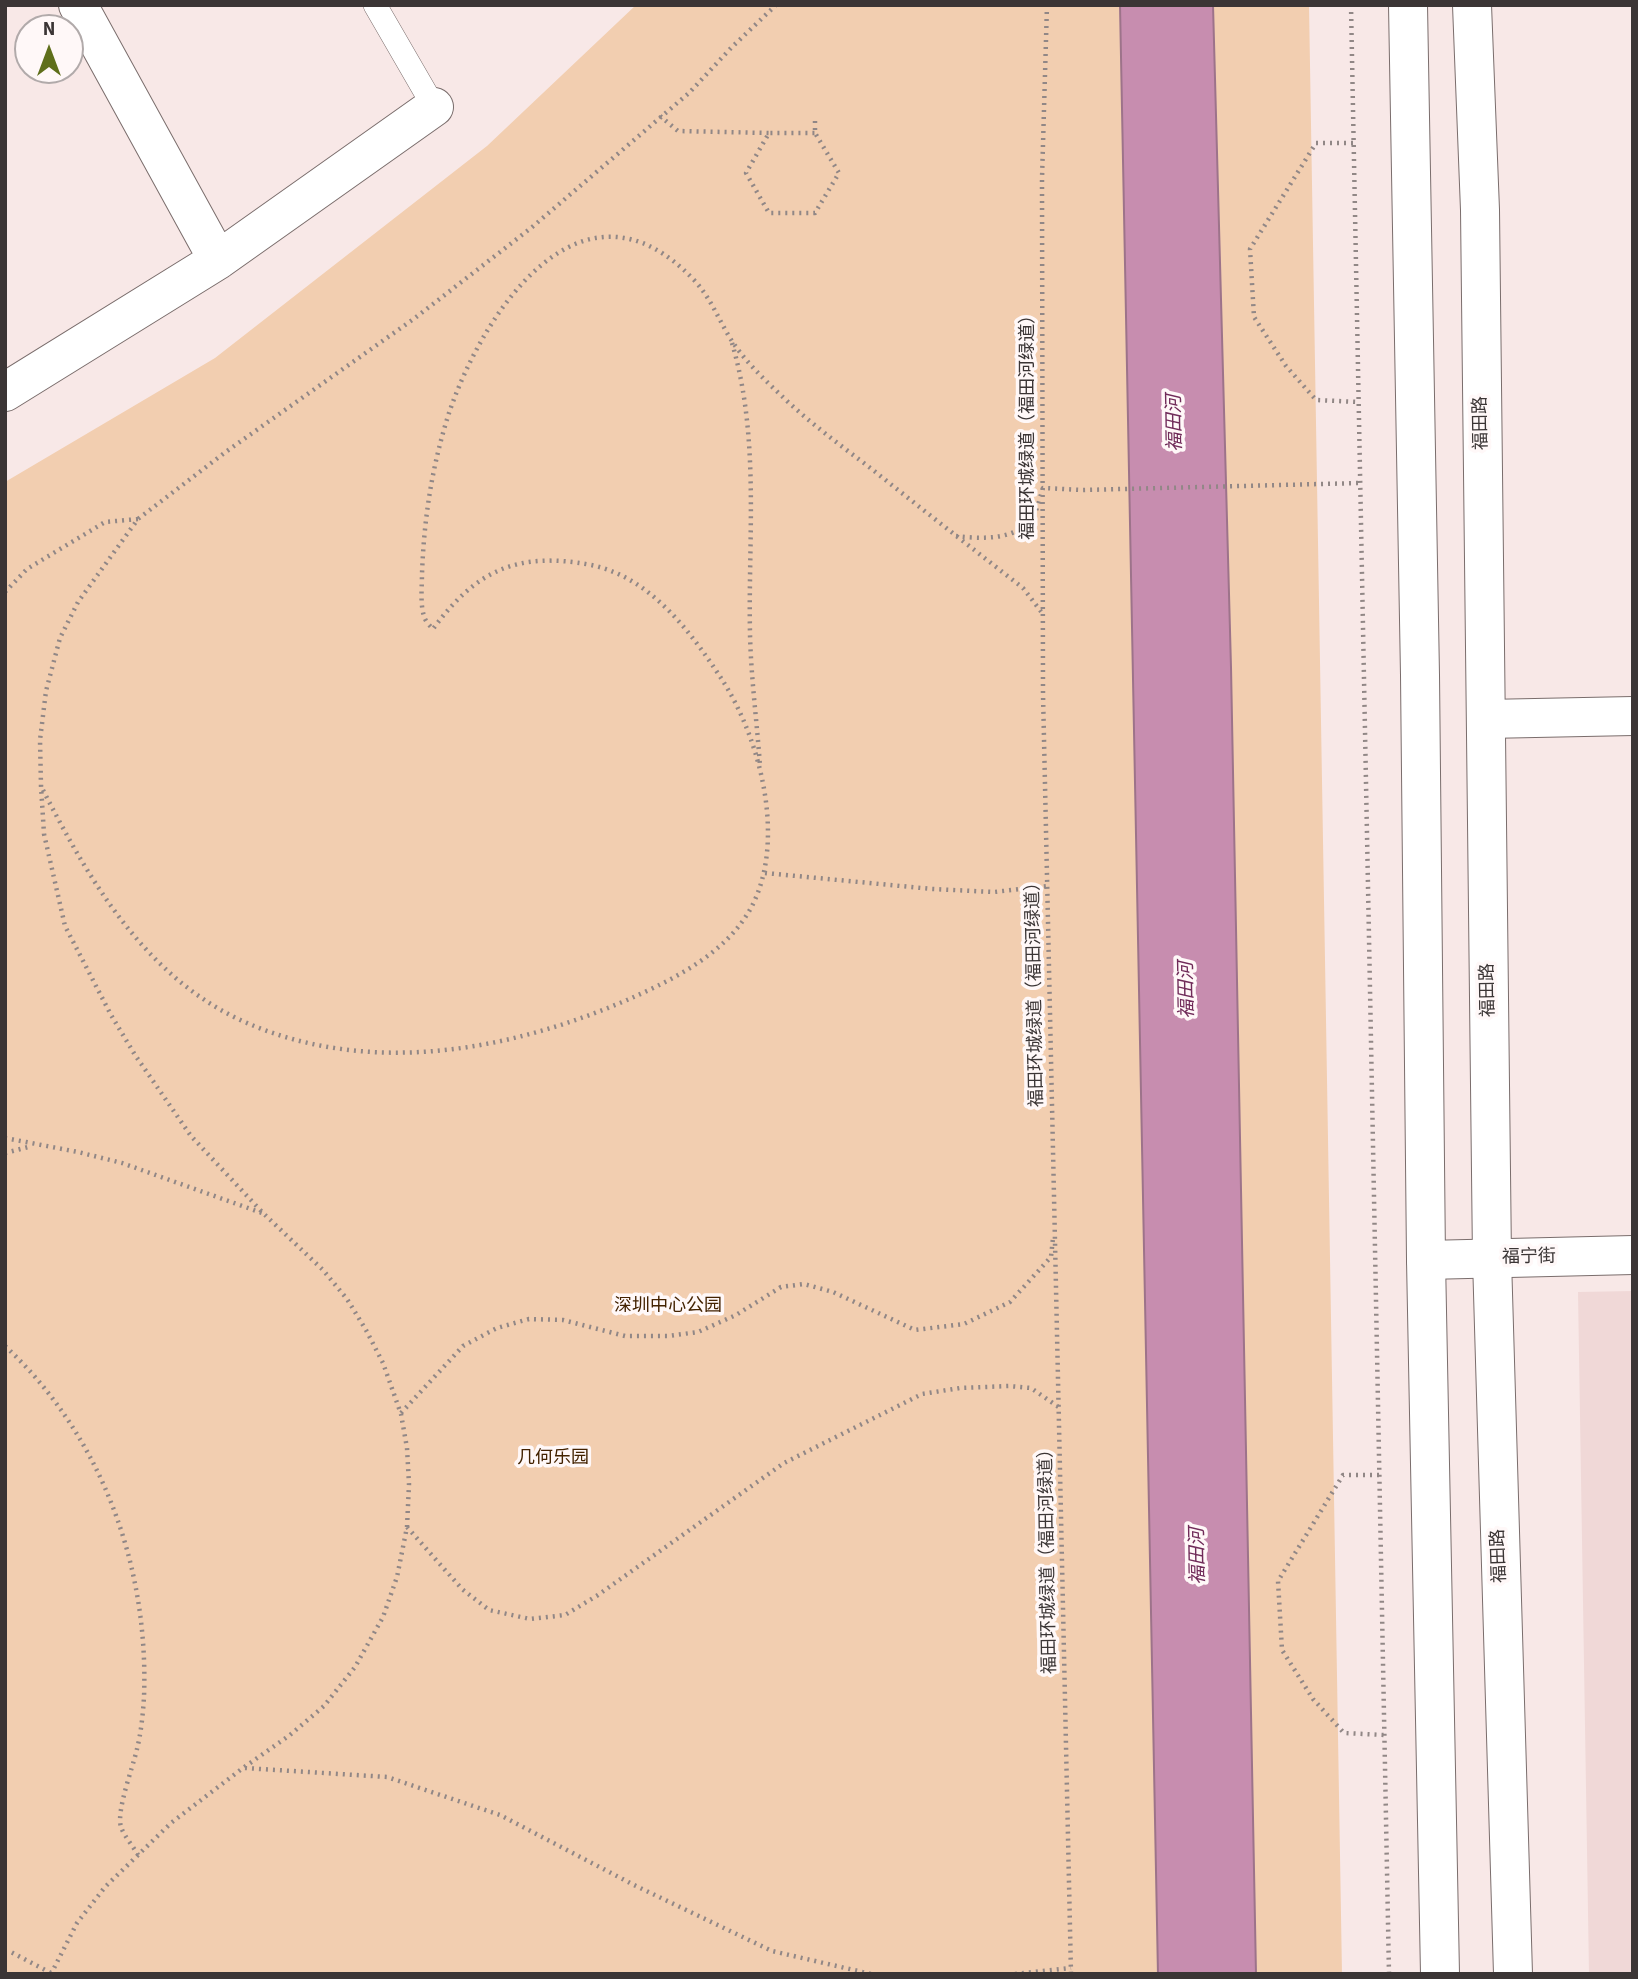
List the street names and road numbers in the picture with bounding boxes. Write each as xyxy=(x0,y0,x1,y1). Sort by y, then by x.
street label: 福田环城绿道（福田河绿道） xyxy=(1018,306,1040,540)
street label: 福田路 xyxy=(1471,396,1493,450)
street label: 福田环城绿道（福田河绿道） xyxy=(1023,873,1049,1107)
street label: 福田路 xyxy=(1478,963,1500,1017)
street label: 福宁街 xyxy=(1502,1247,1556,1269)
street label: 福田环城绿道（福田河绿道） xyxy=(1036,1440,1062,1674)
street label: 福田路 xyxy=(1488,1529,1512,1583)

